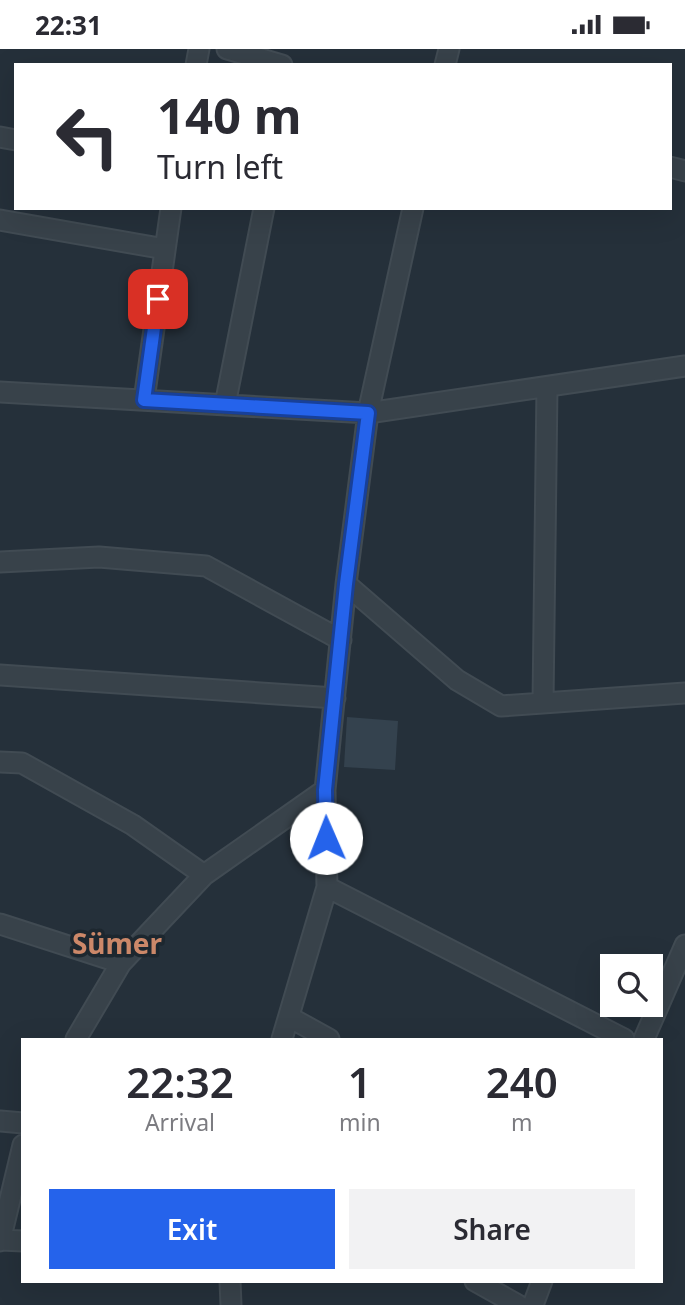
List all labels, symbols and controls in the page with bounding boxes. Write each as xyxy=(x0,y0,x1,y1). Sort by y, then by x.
text: 22:31 xyxy=(35,7,102,43)
text: 140 m xyxy=(157,82,302,148)
icon: left xyxy=(42,91,133,182)
text: Turn left xyxy=(157,145,283,188)
pin xyxy=(128,269,188,329)
icon: arrive xyxy=(139,280,177,318)
position arrow xyxy=(289,801,363,875)
district label: Sümer xyxy=(72,924,163,962)
map controls xyxy=(600,954,663,1017)
button: search xyxy=(600,954,663,1017)
text: 22:32 xyxy=(126,1053,234,1110)
text: 1 xyxy=(348,1053,372,1110)
text: 240 xyxy=(486,1053,558,1110)
text: Arrival xyxy=(145,1106,215,1138)
text: min xyxy=(339,1106,381,1138)
text: m xyxy=(511,1106,533,1138)
button: Exit xyxy=(49,1189,335,1269)
button: Share xyxy=(349,1189,635,1269)

